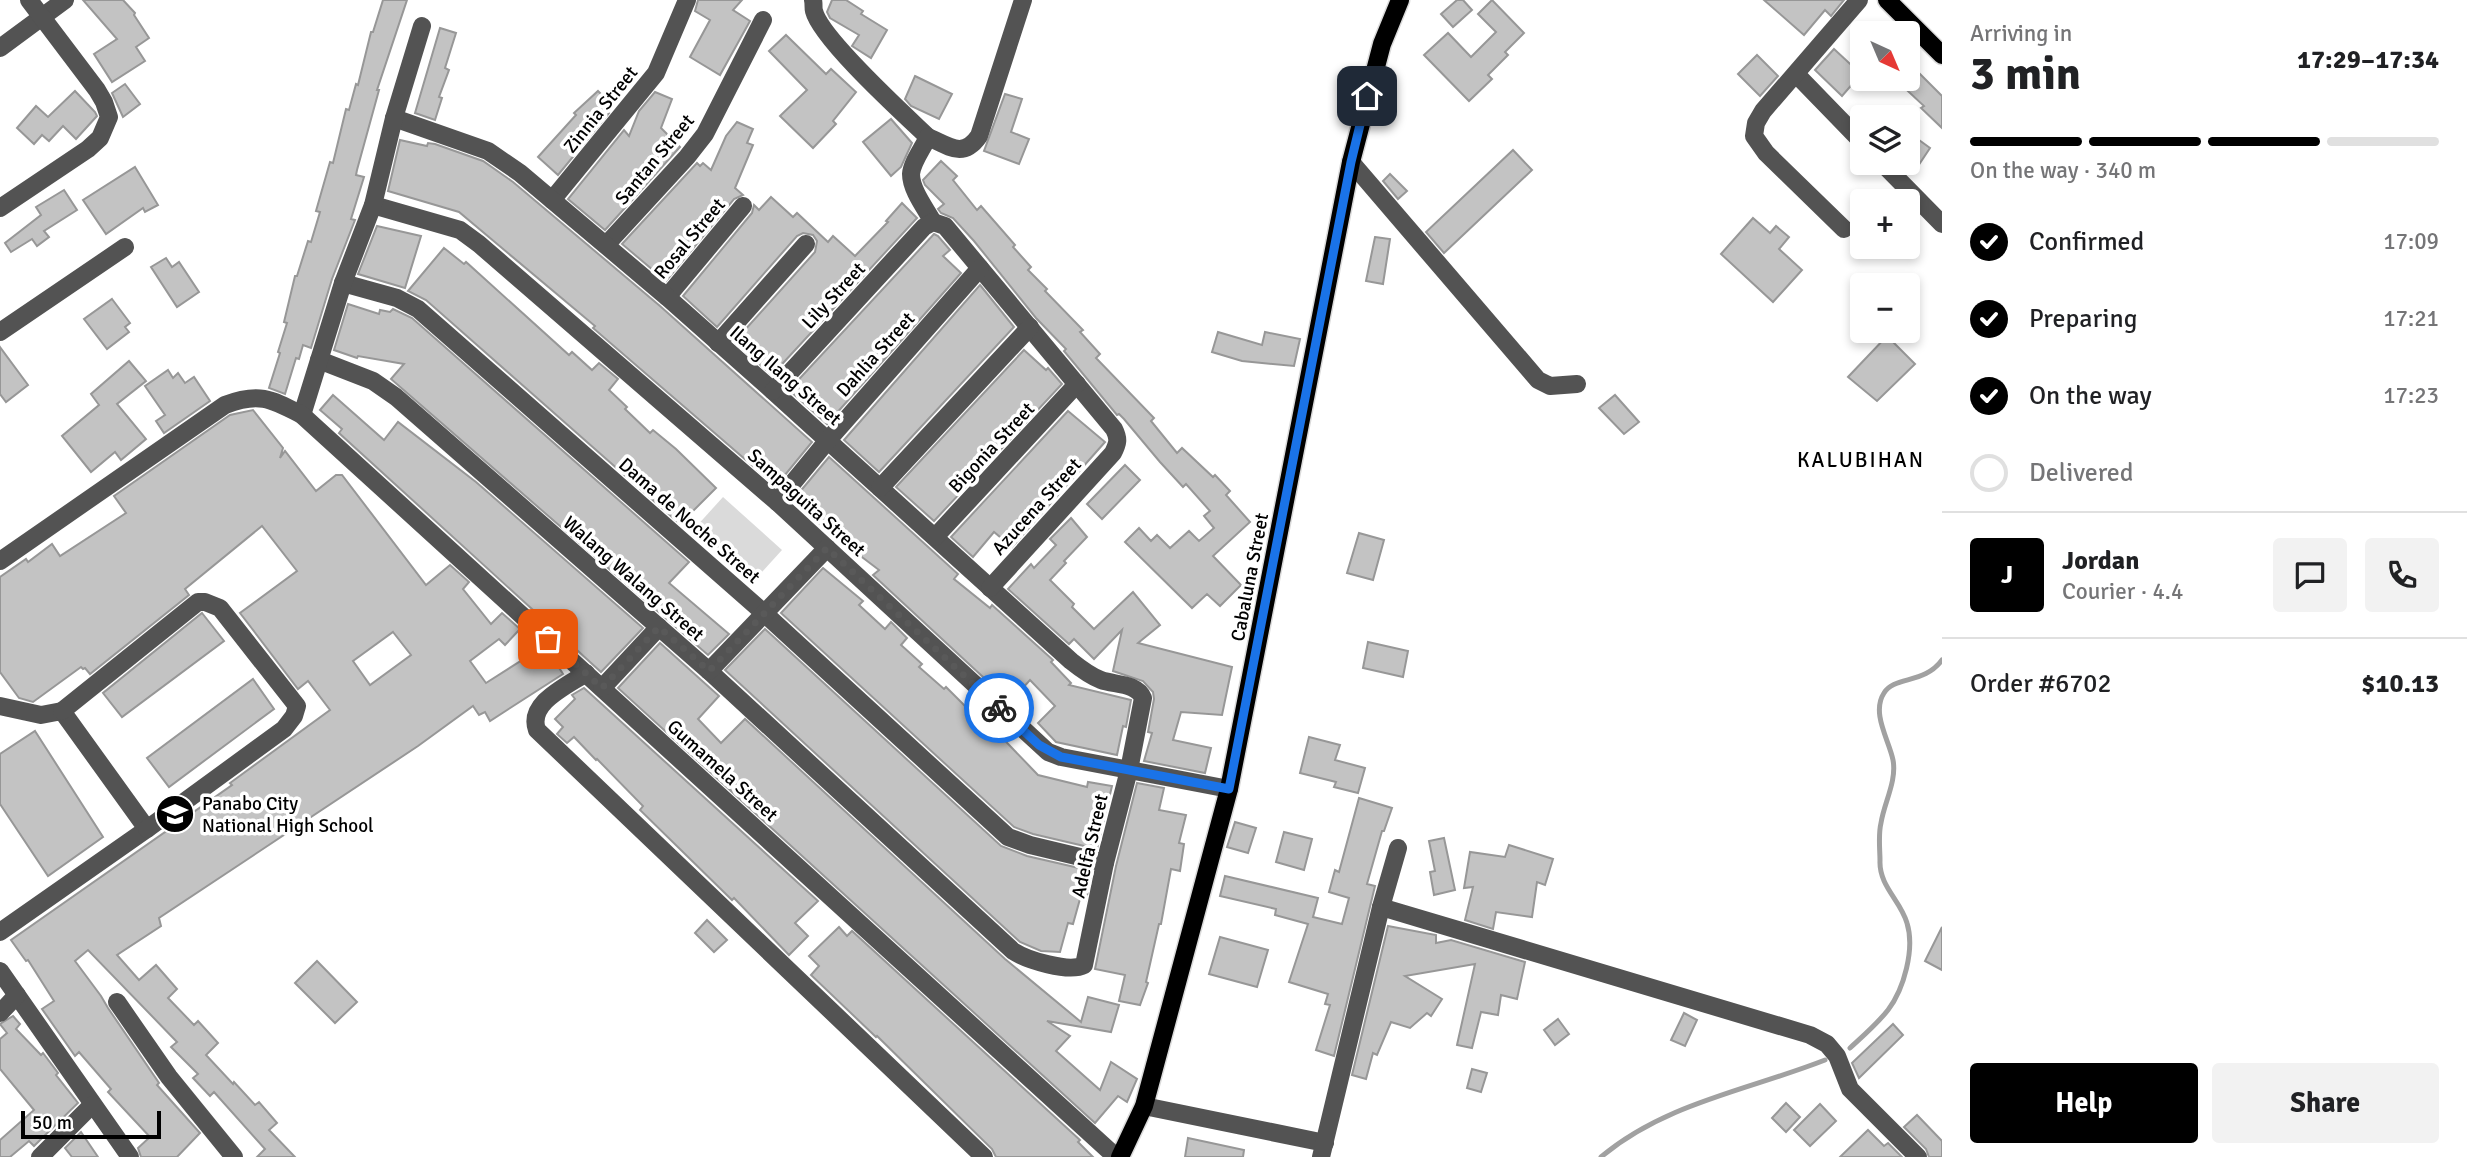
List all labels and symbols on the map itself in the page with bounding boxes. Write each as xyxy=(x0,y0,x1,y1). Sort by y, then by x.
north arrow xyxy=(1850,21,1920,91)
street label: Zinnia Street xyxy=(558,61,643,158)
pin xyxy=(1337,66,1397,126)
street label: Santan Street xyxy=(610,109,700,210)
street label: Rosal Street xyxy=(649,193,731,284)
street label: Lily Street xyxy=(797,257,871,334)
street label: Dahlia Street xyxy=(831,307,920,402)
street label: Ilang Ilang Street xyxy=(725,321,846,431)
street label: Bigonia Street xyxy=(944,397,1040,498)
street label: Sampaguita Street xyxy=(742,444,870,562)
district label: KALUBIHAN xyxy=(1797,447,1925,473)
street label: Dama de Noche Street xyxy=(614,453,765,589)
street label: Azucena Street xyxy=(987,453,1087,560)
street label: Walang Walang Street xyxy=(558,511,709,647)
street label: Cabaluna Street xyxy=(1226,511,1274,643)
pin xyxy=(518,609,578,669)
courier xyxy=(964,673,1034,743)
street label: Gumamela Street xyxy=(662,715,783,827)
street label: Adelfa Street xyxy=(1066,791,1114,901)
place label: Panabo City National High School xyxy=(202,792,374,838)
school or university icon: Panabo City National High School xyxy=(154,793,196,835)
scale bar xyxy=(21,1108,161,1140)

